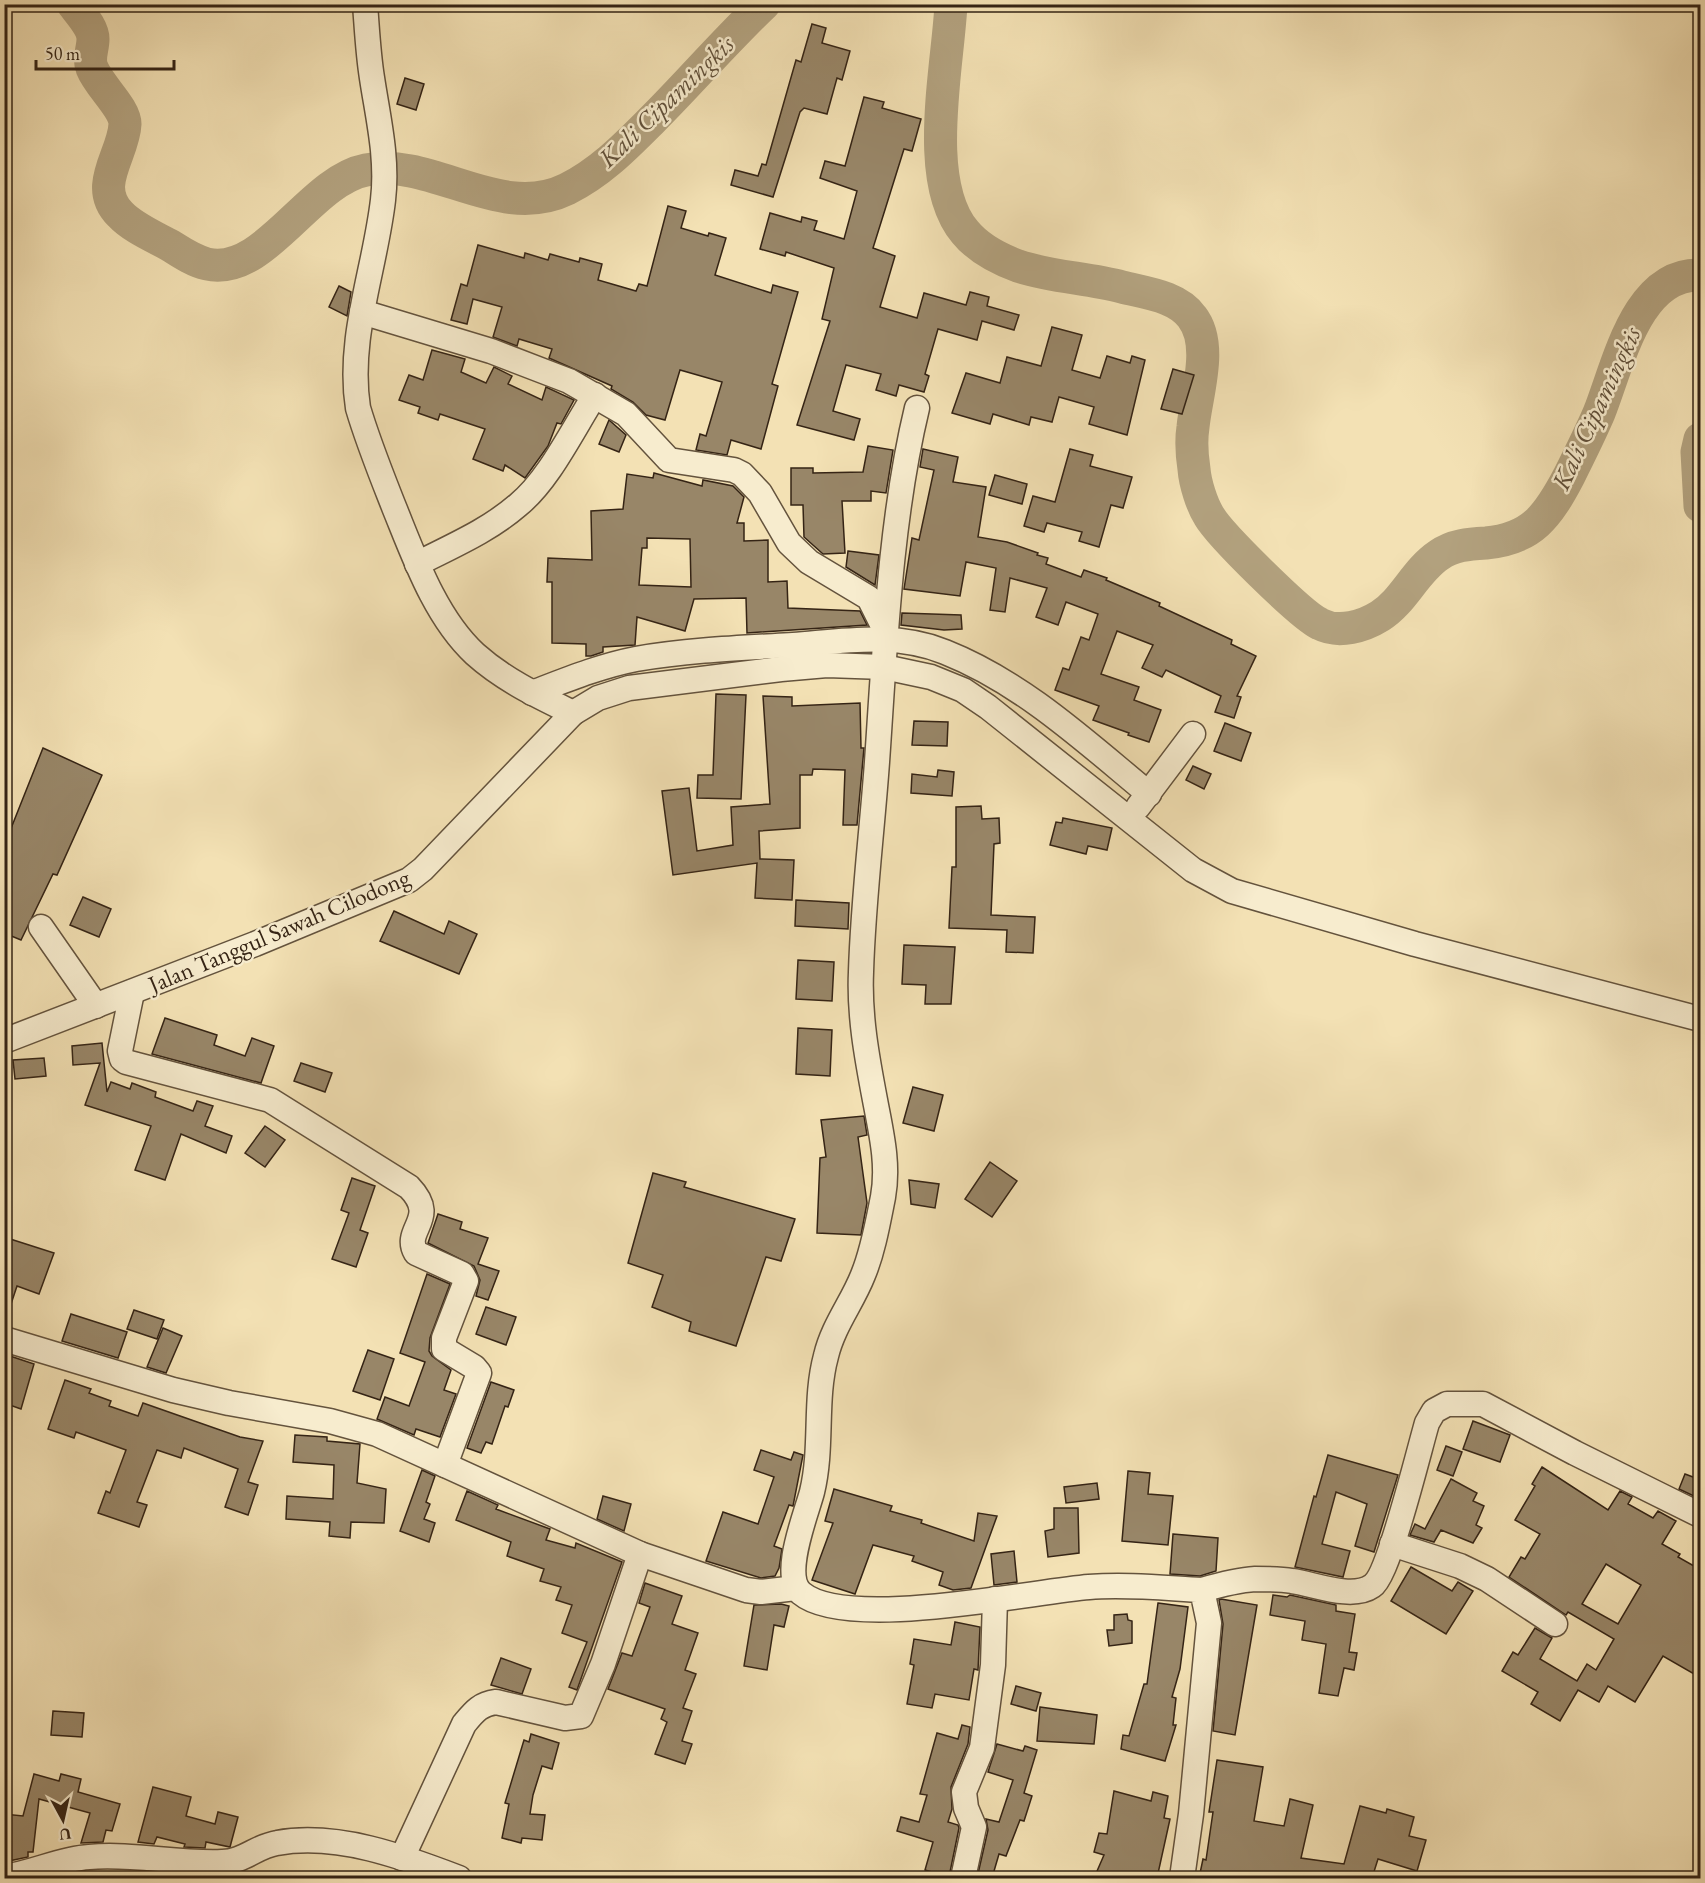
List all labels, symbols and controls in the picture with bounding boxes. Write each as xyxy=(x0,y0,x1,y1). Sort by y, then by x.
water label: Kali Cipamingkis xyxy=(590,27,742,175)
scale bar xyxy=(36,33,174,71)
text: 50 m xyxy=(45,42,80,65)
water label: Kali Cipamingkis xyxy=(1543,320,1649,496)
street label: Jalan Tanggul Sawah Cilodong xyxy=(141,861,415,1001)
north arrow xyxy=(33,1790,93,1850)
text: U xyxy=(58,1823,72,1846)

